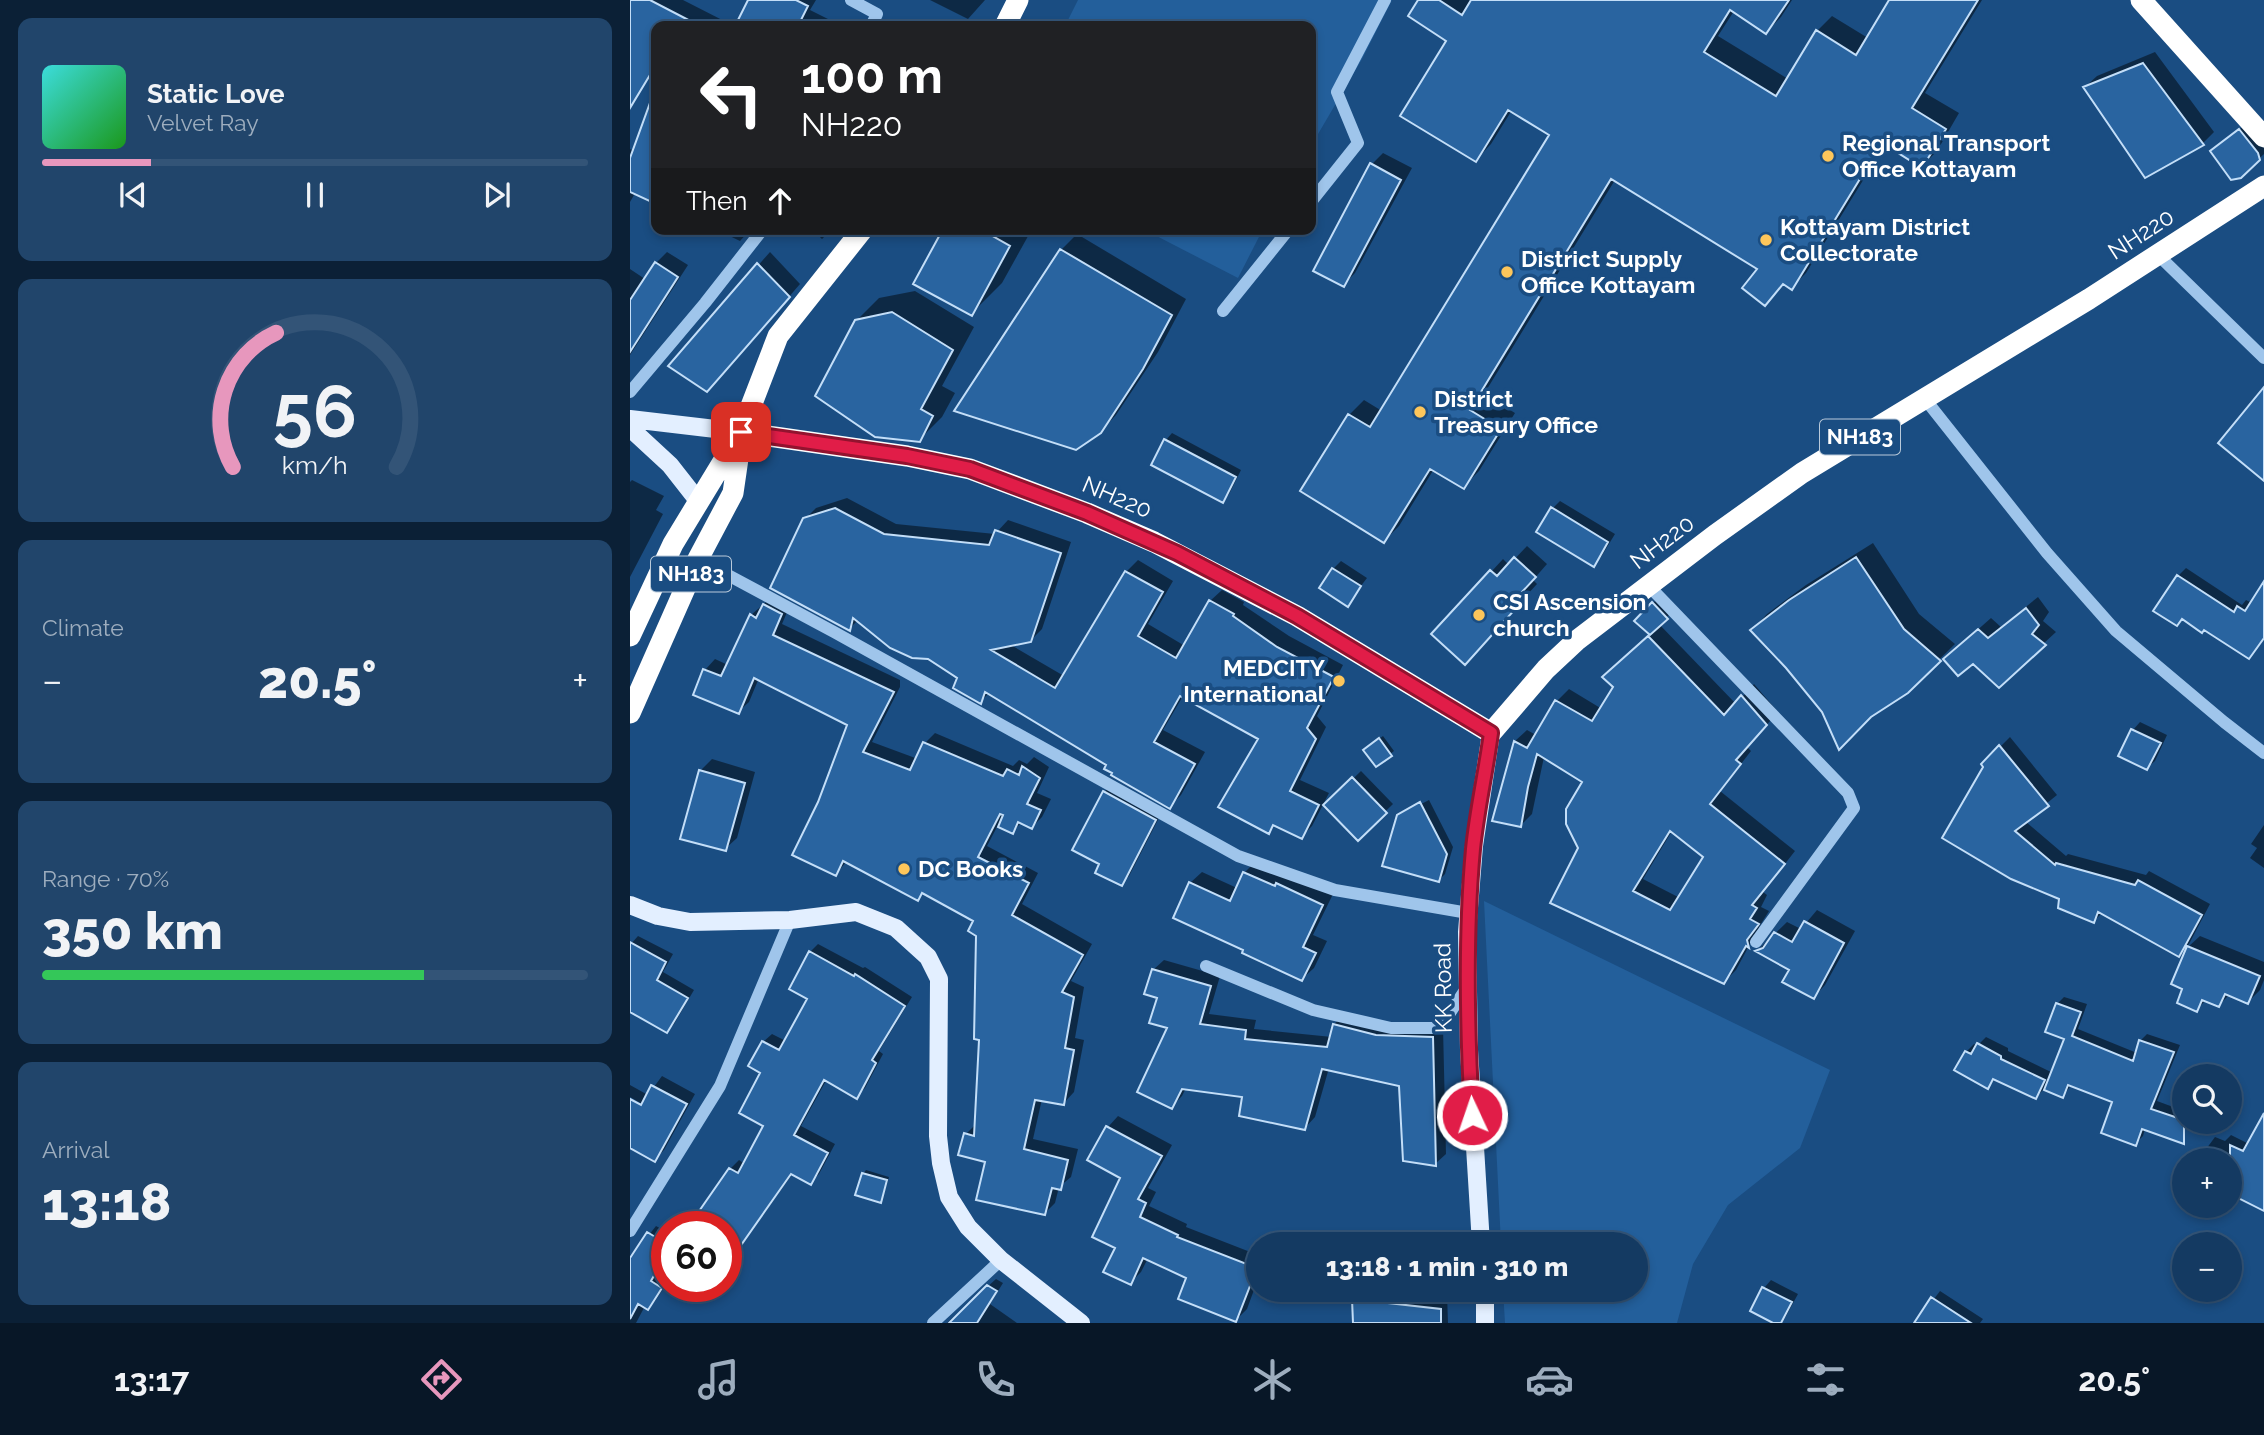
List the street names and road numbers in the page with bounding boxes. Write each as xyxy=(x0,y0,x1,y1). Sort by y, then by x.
street label: NH220 xyxy=(2103,202,2179,265)
road number: NH183 xyxy=(1820,420,1900,454)
street label: NH220 xyxy=(1078,470,1156,523)
street label: NH220 xyxy=(1625,509,1699,574)
road number: NH183 xyxy=(651,556,731,592)
street label: KK Road xyxy=(1428,943,1457,1033)

